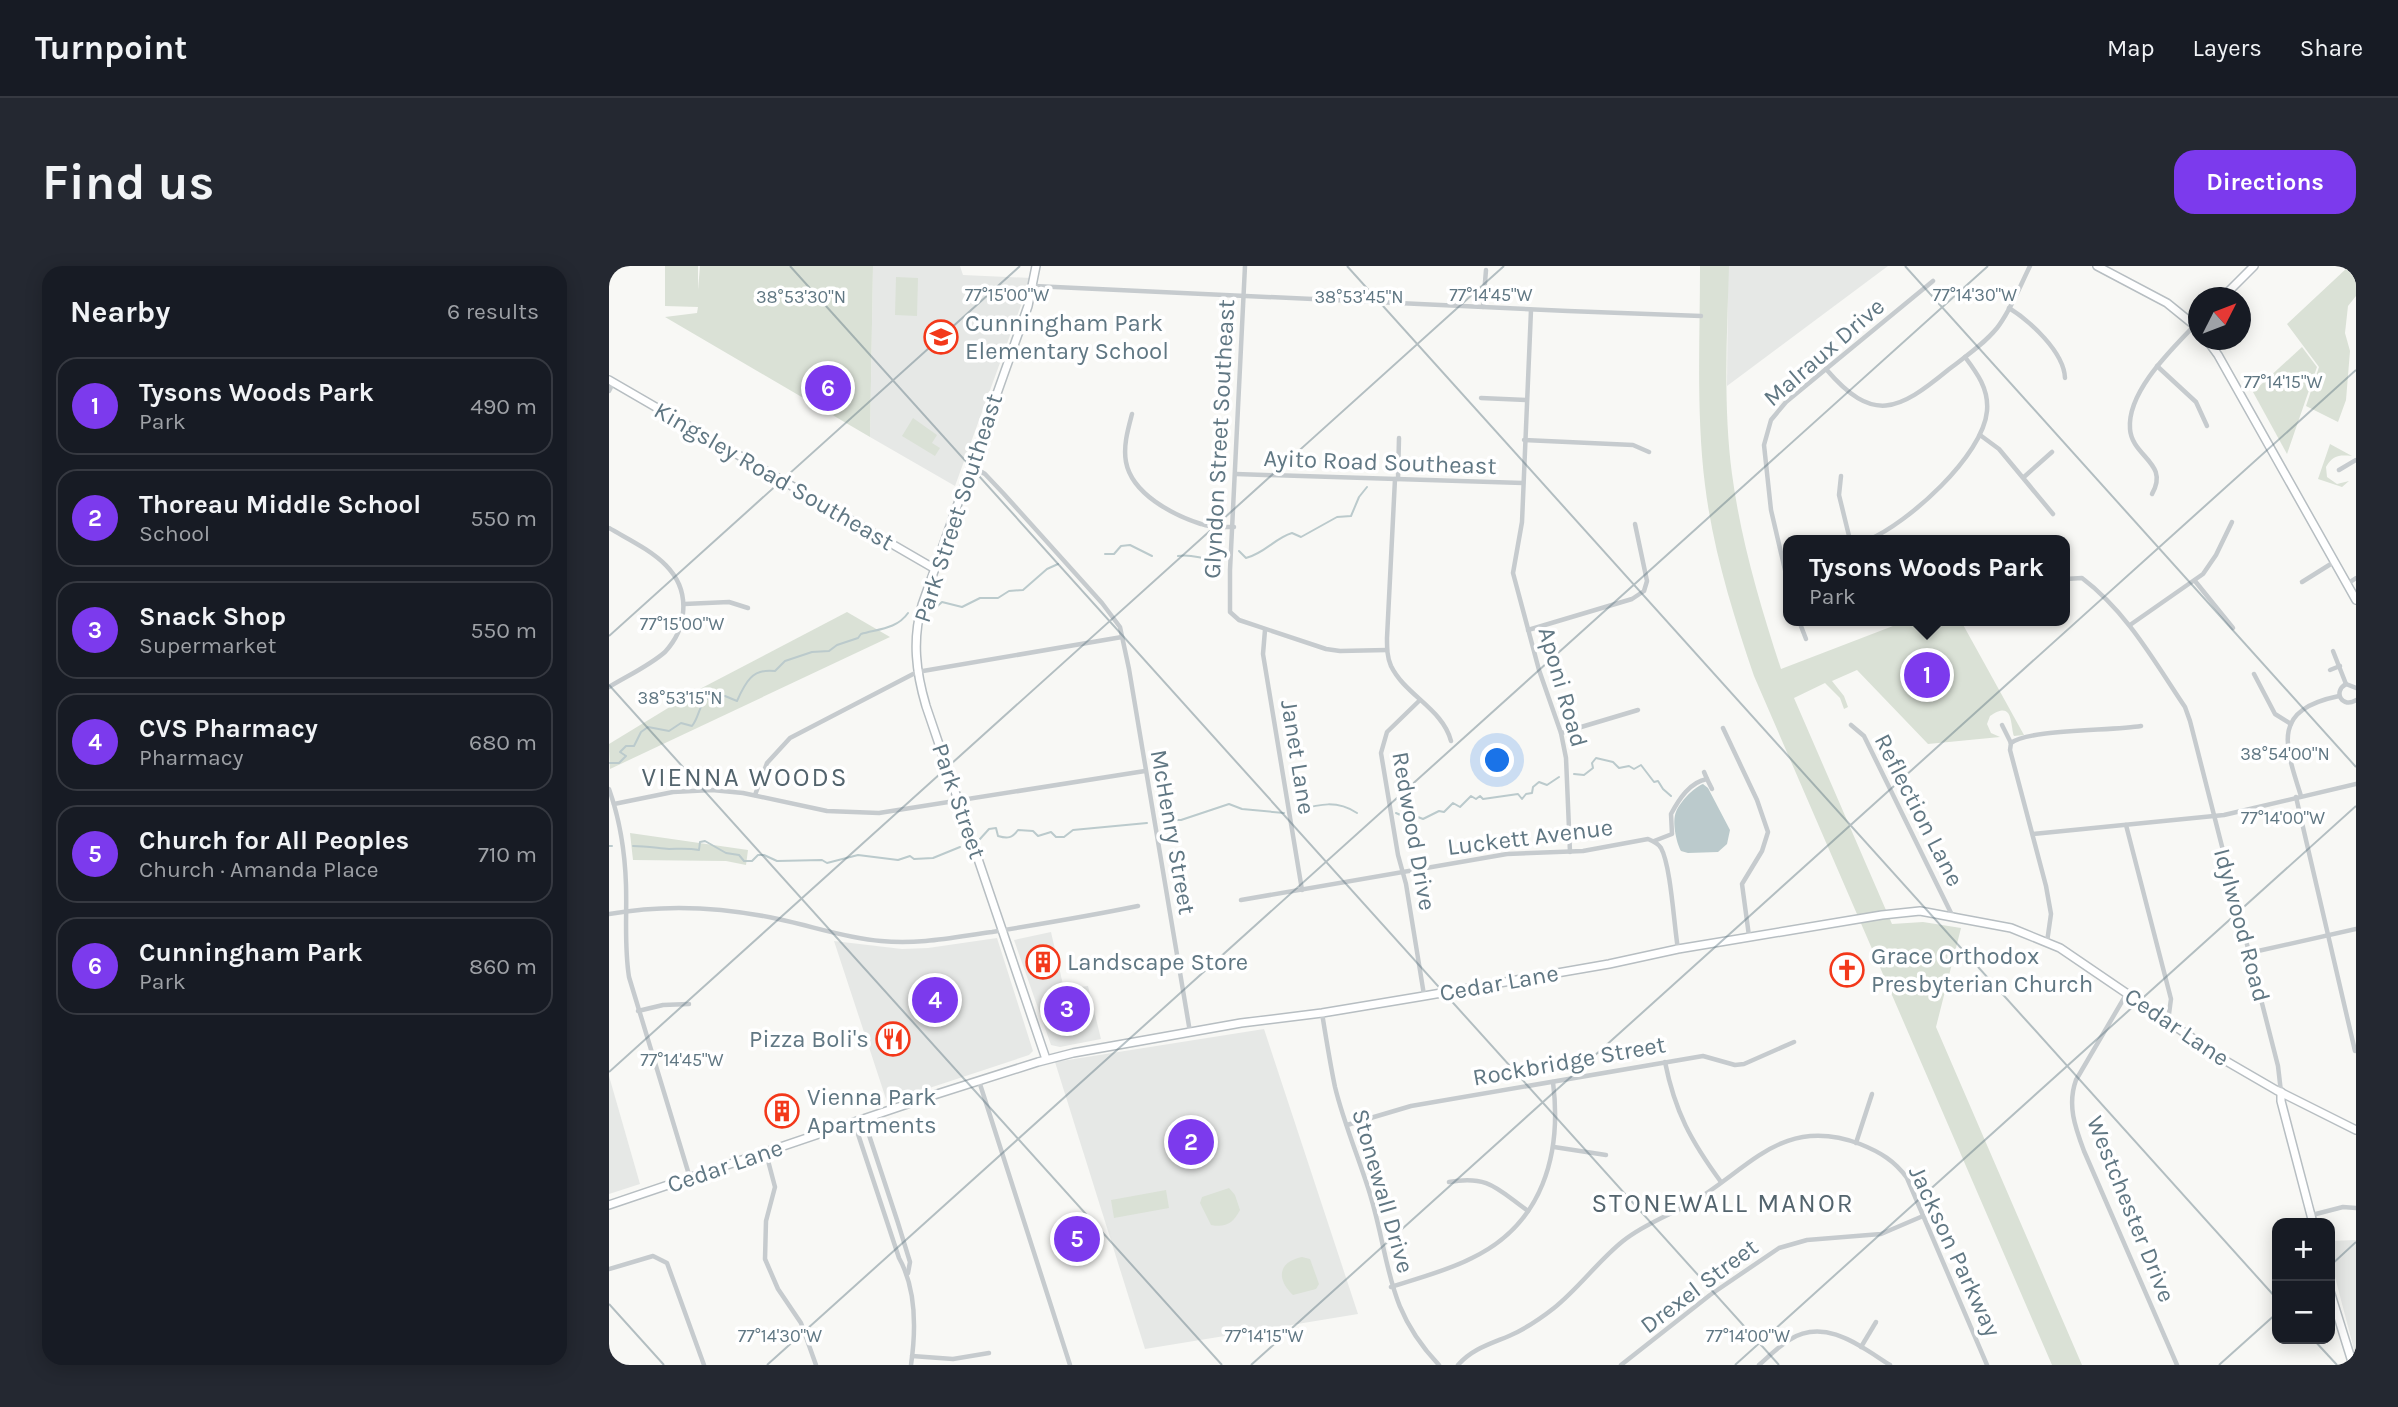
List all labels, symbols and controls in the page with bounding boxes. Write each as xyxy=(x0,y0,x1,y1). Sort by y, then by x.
text: Turnpoint xyxy=(35,29,187,67)
text: Map xyxy=(2107,34,2155,62)
text: Layers xyxy=(2193,34,2262,62)
text: Share xyxy=(2300,34,2363,62)
button: Directions xyxy=(2174,150,2356,214)
text: Find us xyxy=(42,154,214,211)
text: 77°15'00"W xyxy=(965,284,1049,306)
text: 77°14'45"W xyxy=(1449,284,1533,306)
text: 77°14'30"W xyxy=(1933,284,2017,306)
text: 38°53'30"N xyxy=(756,286,846,308)
text: 38°53'45"N xyxy=(1314,286,1404,308)
north arrow xyxy=(2188,287,2251,350)
street label: Malraux Drive xyxy=(1758,292,1890,412)
text: Nearby xyxy=(70,294,170,330)
text: 6 results xyxy=(447,298,539,325)
street label: Glyndon Street Southeast xyxy=(1198,299,1240,579)
place label: Cunningham Park Elementary School xyxy=(965,309,1169,365)
school or university icon: Cunningham Park Elementary School xyxy=(922,318,960,356)
pin: 6 xyxy=(805,362,851,414)
text: 77°14'15"W xyxy=(2243,371,2323,393)
text: Tysons Woods Park xyxy=(139,377,374,408)
street label: Park Street Southeast xyxy=(908,390,1008,626)
text: 1 xyxy=(91,393,99,420)
text: 490 m xyxy=(470,393,537,420)
street label: Kingsley Road Southeast xyxy=(649,396,899,556)
text: Park xyxy=(139,408,186,435)
street label: Ayito Road Southeast xyxy=(1263,444,1497,480)
text: Thoreau Middle School xyxy=(139,489,421,520)
text: 2 xyxy=(88,505,102,532)
text: 550 m xyxy=(470,505,537,532)
text: School xyxy=(139,520,210,547)
popup xyxy=(1783,535,2070,626)
text: Tysons Woods Park xyxy=(1809,552,2044,583)
text: Park xyxy=(1809,583,1856,610)
text: Snack Shop xyxy=(139,601,286,632)
text: 77°15'00"W xyxy=(640,613,724,635)
text: 3 xyxy=(88,617,102,644)
text: 550 m xyxy=(470,617,537,644)
street label: Aponi Road xyxy=(1533,624,1593,750)
text: Supermarket xyxy=(139,632,276,659)
pin: 1 xyxy=(1904,649,1950,701)
text: 38°53'15"N xyxy=(638,687,722,709)
street label: Janet Lane xyxy=(1275,698,1321,816)
text: CVS Pharmacy xyxy=(139,713,318,744)
text: 4 xyxy=(88,729,102,756)
text: 680 m xyxy=(469,729,537,756)
street label: Reflection Lane xyxy=(1869,729,1969,891)
street label: Park Street xyxy=(926,740,992,862)
your location xyxy=(1480,743,1514,777)
text: 38°54'00"N xyxy=(2240,743,2330,765)
text: Pharmacy xyxy=(139,744,243,771)
street label: McHenry Street xyxy=(1145,747,1201,917)
street label: Redwood Drive xyxy=(1386,749,1442,913)
district label: VIENNA WOODS xyxy=(642,762,848,793)
text: 77°14'00"W xyxy=(2241,807,2325,829)
street label: Luckett Avenue xyxy=(1446,813,1614,861)
text: Church for All Peoples xyxy=(139,825,409,856)
text: 5 xyxy=(88,841,102,868)
text: 710 m xyxy=(478,841,537,868)
street label: Idylwood Road xyxy=(2208,845,2276,1005)
text: Church · Amanda Place xyxy=(139,856,379,883)
text: Cunningham Park xyxy=(139,937,363,968)
place label: Grace Orthodox Presbyterian Church xyxy=(1871,942,2093,998)
building icon: Landscape Store xyxy=(1024,943,1062,981)
place label: Landscape Store xyxy=(1067,948,1248,976)
church icon: Grace Orthodox Presbyterian Church xyxy=(1828,951,1866,989)
text: 6 xyxy=(88,953,102,980)
text: 860 m xyxy=(469,953,537,980)
street label: Cedar Lane xyxy=(1437,959,1561,1007)
text: Park xyxy=(139,968,186,995)
pin: 4 xyxy=(912,974,958,1026)
street label: Cedar Lane xyxy=(2119,982,2235,1072)
pin: 3 xyxy=(1044,983,1090,1035)
restaurant icon: Pizza Boli's xyxy=(874,1020,912,1058)
place label: Pizza Boli's xyxy=(749,1025,869,1053)
street label: Rockbridge Street xyxy=(1470,1030,1668,1092)
text: 77°14'45"W xyxy=(640,1049,724,1071)
place label: Vienna Park Apartments xyxy=(807,1083,937,1139)
building icon: Vienna Park Apartments xyxy=(763,1092,801,1130)
street label: Stonewall Drive xyxy=(1346,1106,1420,1276)
street label: Westchester Drive xyxy=(2081,1112,2181,1306)
pin: 2 xyxy=(1168,1116,1214,1168)
street label: Cedar Lane xyxy=(664,1133,786,1199)
street label: Jackson Parkway xyxy=(1903,1161,2007,1341)
district label: STONEWALL MANOR xyxy=(1591,1188,1855,1219)
pin: 5 xyxy=(1054,1213,1100,1265)
map controls xyxy=(2272,1218,2335,1344)
button: + xyxy=(2272,1218,2335,1281)
street label: Drexel Street xyxy=(1635,1233,1763,1339)
button: − xyxy=(2272,1281,2335,1344)
text: 77°14'30"W xyxy=(738,1325,822,1347)
text: 77°14'15"W xyxy=(1224,1325,1304,1347)
text: 77°14'00"W xyxy=(1706,1325,1790,1347)

